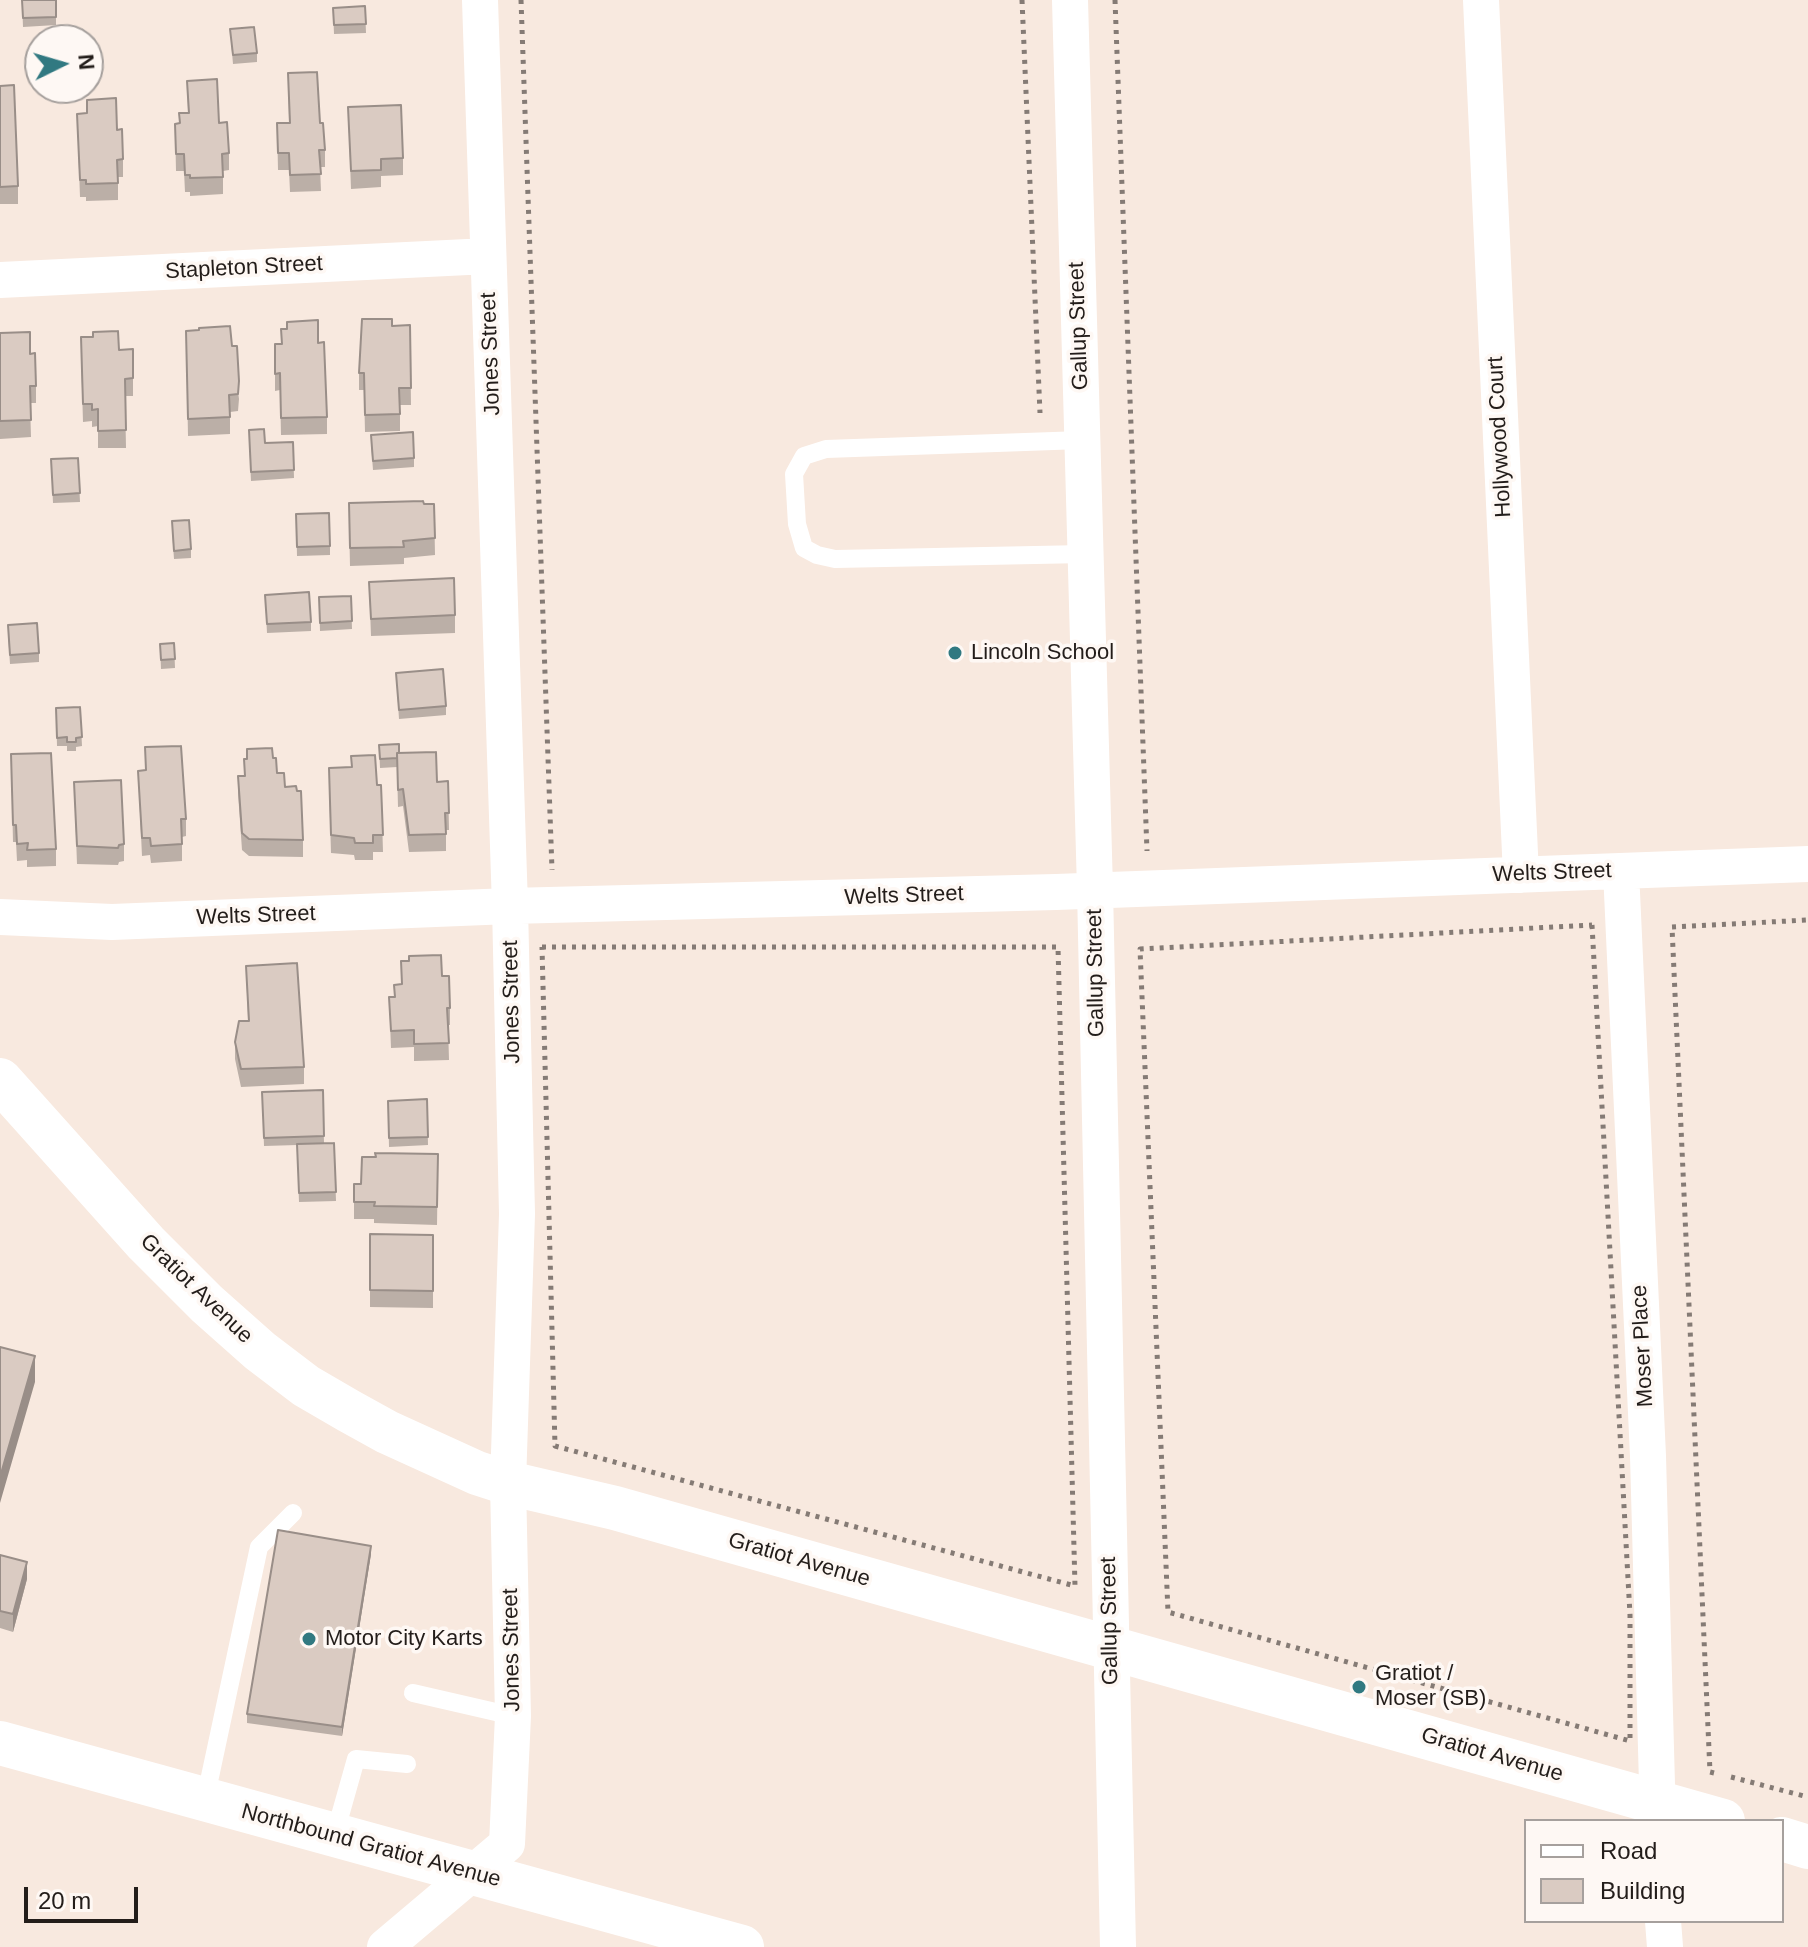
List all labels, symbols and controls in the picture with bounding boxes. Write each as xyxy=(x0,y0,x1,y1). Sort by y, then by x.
north arrow xyxy=(24,24,104,104)
text: N xyxy=(73,53,100,71)
street label: Stapleton Street xyxy=(165,251,323,285)
street label: Gallup Street xyxy=(1064,261,1094,391)
street label: Jones Street xyxy=(476,292,506,416)
street label: Hollywood Court xyxy=(1483,356,1517,518)
place label: Lincoln School xyxy=(971,640,1114,666)
marker: Lincoln School xyxy=(946,644,964,662)
street label: Welts Street xyxy=(1492,858,1612,888)
street label: Welts Street xyxy=(844,881,964,911)
street label: Welts Street xyxy=(196,901,316,931)
street label: Gallup Street xyxy=(1082,909,1110,1037)
street label: Jones Street xyxy=(498,940,526,1064)
street label: Gratiot Avenue xyxy=(134,1229,258,1349)
street label: Moser Place xyxy=(1627,1284,1659,1408)
street label: Gratiot Avenue xyxy=(725,1527,873,1593)
street label: Gallup Street xyxy=(1096,1557,1124,1685)
street label: Jones Street xyxy=(498,1588,526,1712)
place label: Motor City Karts xyxy=(325,1626,483,1652)
marker: Motor City Karts xyxy=(300,1630,318,1648)
place label: Gratiot / Moser (SB) xyxy=(1375,1661,1486,1712)
marker: Gratiot / Moser (SB) xyxy=(1350,1678,1368,1696)
street label: Gratiot Avenue xyxy=(1418,1722,1566,1788)
street label: Northbound Gratiot Avenue xyxy=(238,1799,504,1893)
legend xyxy=(1524,1819,1784,1923)
text: Road xyxy=(1600,1837,1657,1864)
scale bar xyxy=(28,1871,142,1921)
text: Building xyxy=(1600,1877,1685,1904)
text: 20 m xyxy=(38,1887,91,1914)

